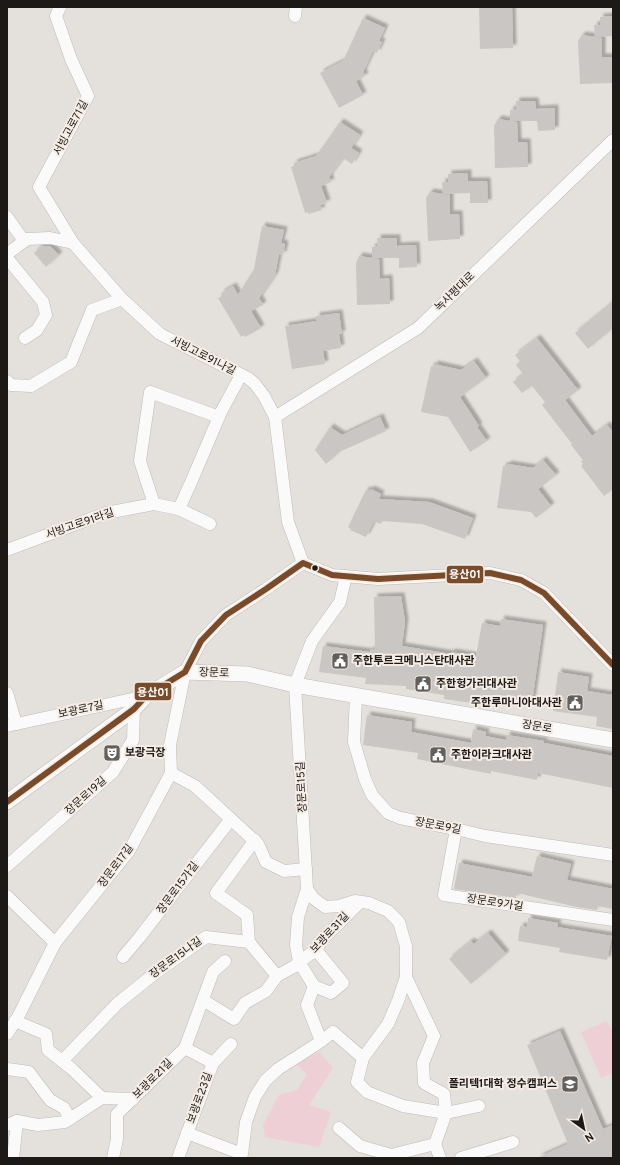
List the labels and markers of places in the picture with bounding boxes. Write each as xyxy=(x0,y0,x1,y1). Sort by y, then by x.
unlabelled marker xyxy=(310,563,320,573)
public building icon: 주한투르크메니스탄대사관 xyxy=(330,651,350,671)
place label: 주한투르크메니스탄대사관 xyxy=(353,654,474,668)
public building icon: 주한헝가리대사관 xyxy=(413,674,433,694)
place label: 주한헝가리대사관 xyxy=(436,677,517,691)
public building icon: 주한루마니아대사관 xyxy=(565,693,585,713)
place label: 주한루마니아대사관 xyxy=(471,696,562,710)
theatre icon: 보광극장 xyxy=(102,743,122,763)
public building icon: 주한이라크대사관 xyxy=(428,745,448,765)
place label: 보광극장 xyxy=(125,746,165,760)
place label: 주한이라크대사관 xyxy=(451,748,532,762)
school or university icon: 폴리텍1대학 정수캠퍼스 xyxy=(560,1074,580,1094)
place label: 폴리텍1대학 정수캠퍼스 xyxy=(449,1077,557,1091)

